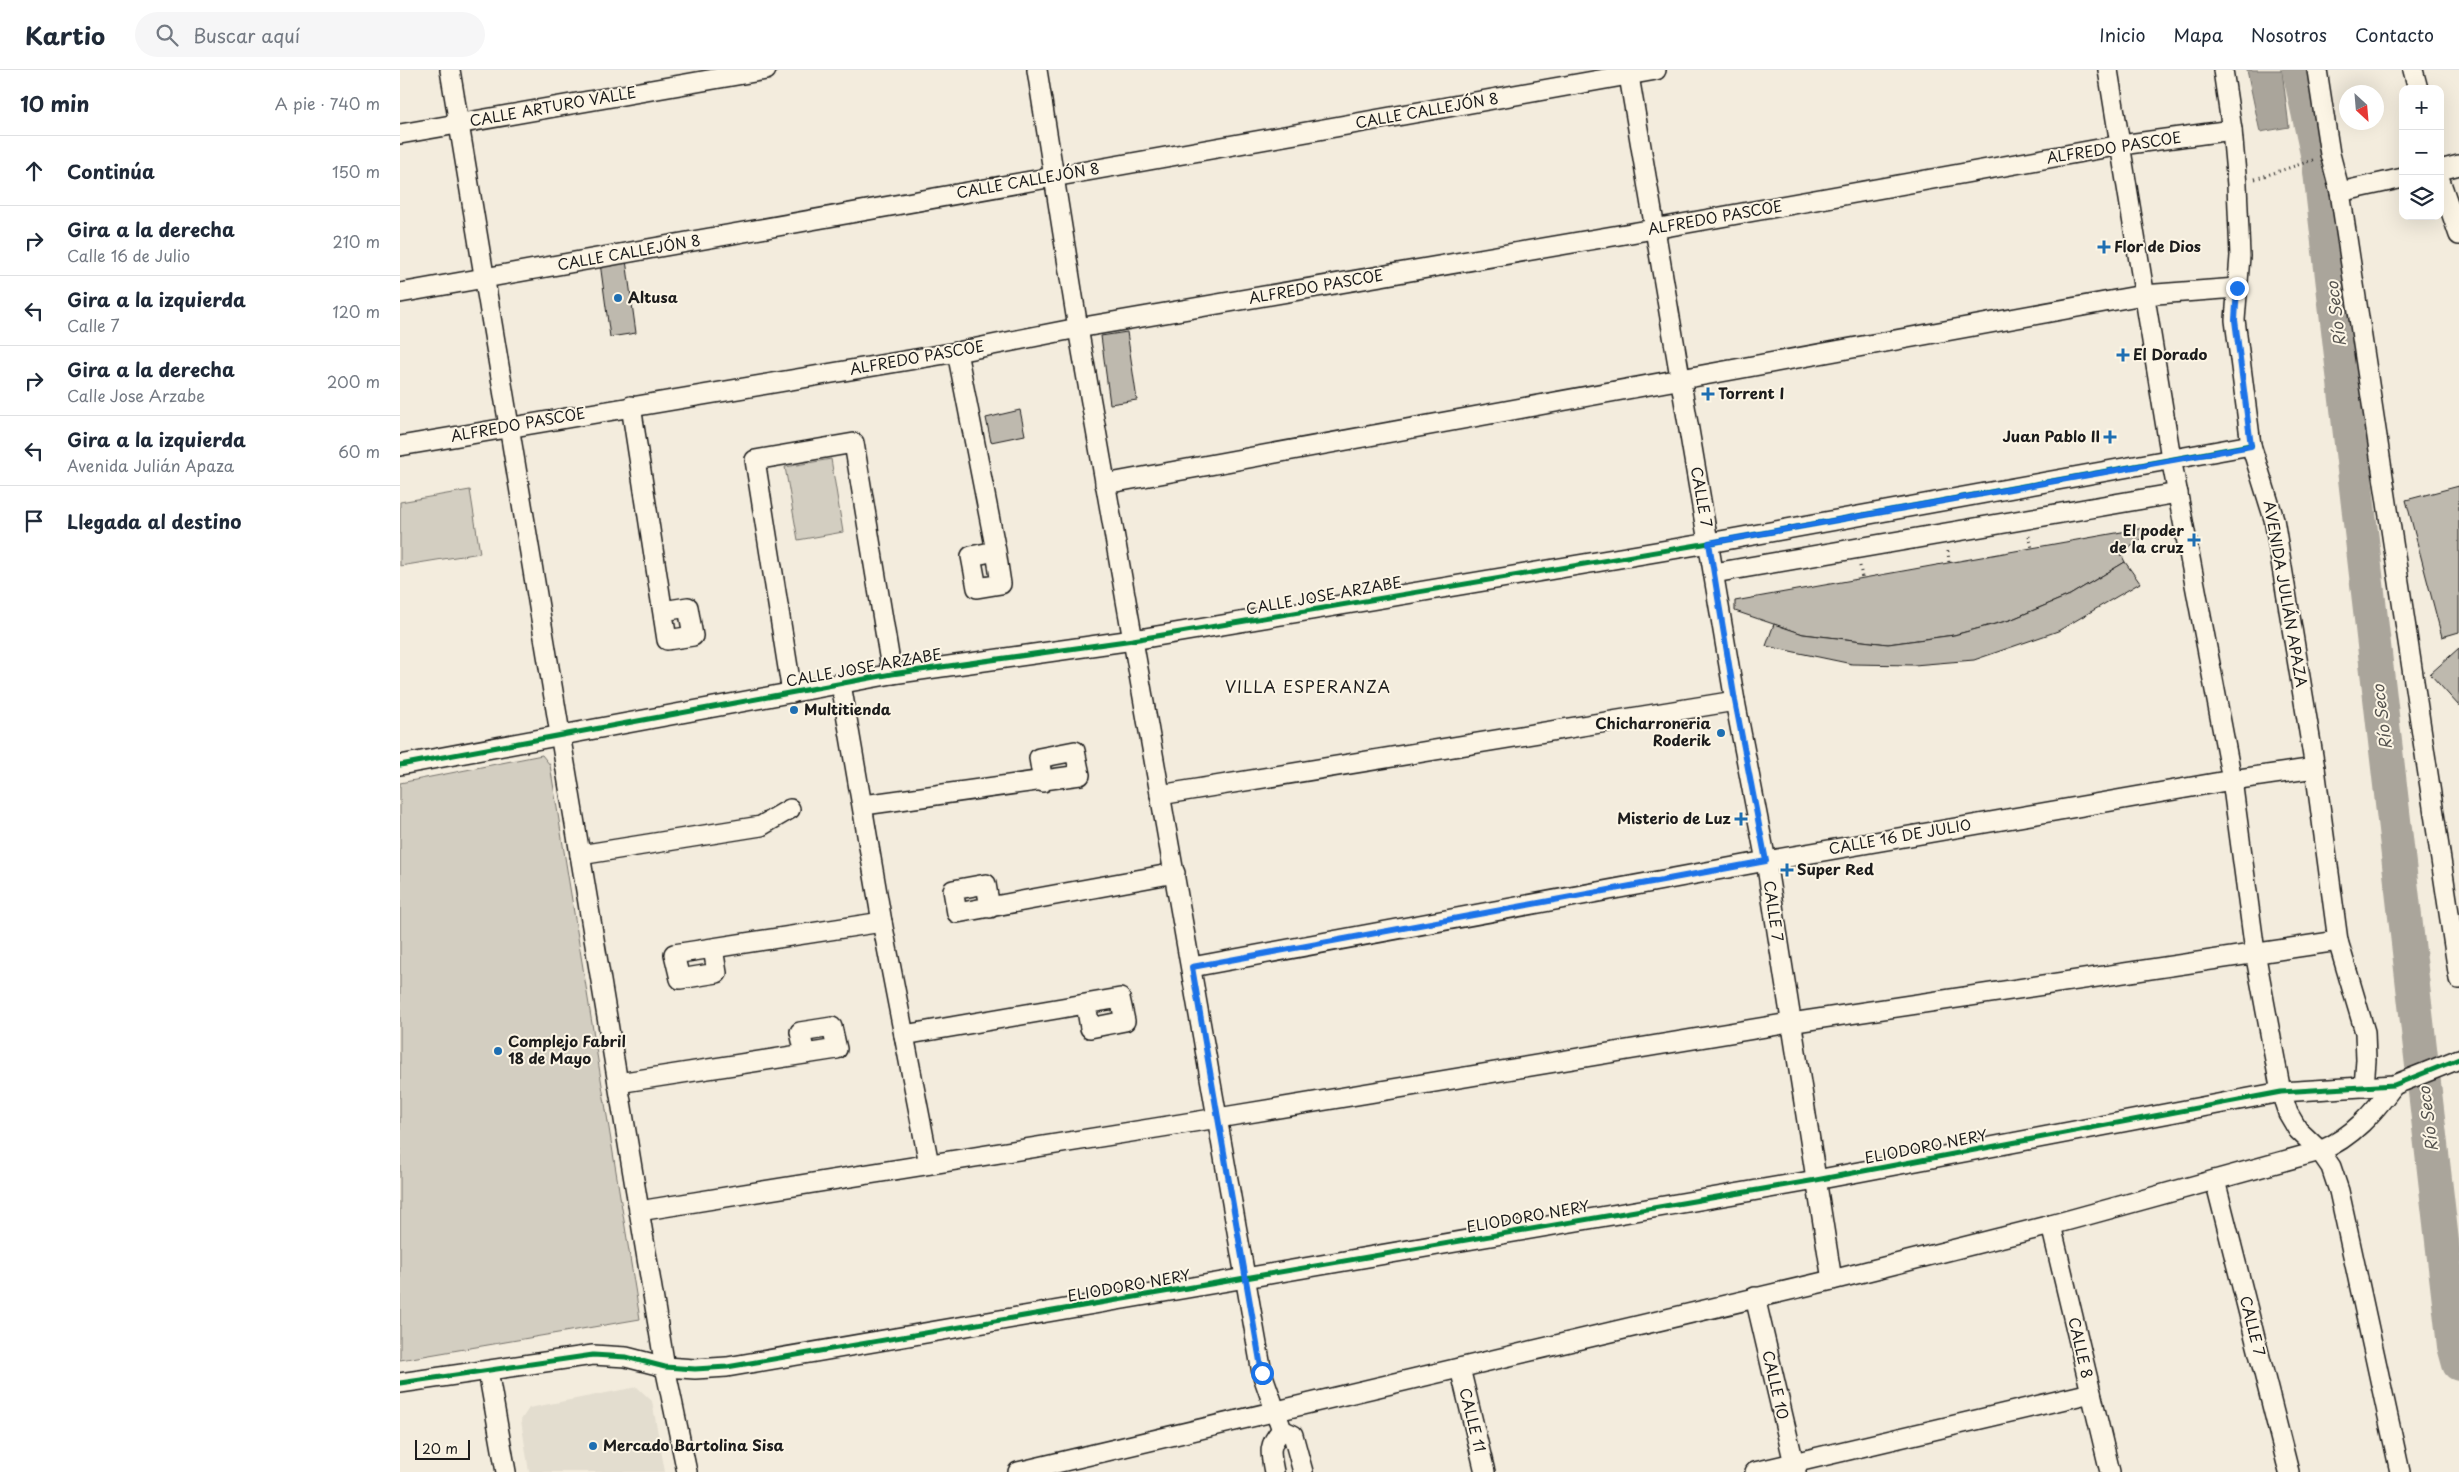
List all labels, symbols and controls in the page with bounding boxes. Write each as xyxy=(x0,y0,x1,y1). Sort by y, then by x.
search box xyxy=(135,12,485,57)
text: Kartio xyxy=(25,17,105,53)
icon: search xyxy=(153,21,181,49)
text: Buscar aquí xyxy=(193,21,300,49)
text: Inicio xyxy=(2099,21,2146,48)
text: Mapa xyxy=(2174,21,2223,48)
text: Nosotros xyxy=(2251,21,2327,48)
text: Contacto xyxy=(2355,21,2434,48)
street label: CALLE ARTURO VALLE xyxy=(468,80,638,132)
north arrow xyxy=(2339,85,2384,130)
map controls xyxy=(2399,85,2444,220)
button: + xyxy=(2399,85,2444,130)
street label: CALLE CALLEJÓN 8 xyxy=(1353,86,1500,133)
text: 10 min xyxy=(20,87,90,119)
text: A pie · 740 m xyxy=(275,91,380,115)
street label: ALFREDO PASCOE xyxy=(2045,124,2183,169)
button: − xyxy=(2399,130,2444,175)
street label: CALLE CALLEJÓN 8 xyxy=(954,156,1101,203)
icon: ahead xyxy=(20,157,48,185)
text: Continúa xyxy=(67,157,155,185)
text: 150 m xyxy=(332,159,380,183)
button: layers xyxy=(2399,175,2444,220)
street label: ALFREDO PASCOE xyxy=(1646,193,1784,240)
text: Gira a la derecha xyxy=(67,215,235,243)
icon: right xyxy=(20,227,48,255)
street label: CALLE CALLEJÓN 8 xyxy=(555,228,702,275)
text: 210 m xyxy=(332,229,380,253)
place label: Flor de Dios xyxy=(2114,234,2201,257)
marker: Flor de Dios xyxy=(2098,241,2110,253)
text: Calle 16 de Julio xyxy=(67,243,190,267)
street label: ALFREDO PASCOE xyxy=(1247,262,1385,309)
route end xyxy=(2226,277,2249,300)
water label: Río Seco xyxy=(2319,279,2351,348)
text: Gira a la izquierda xyxy=(67,285,246,313)
place label: Altusa xyxy=(628,285,678,308)
marker: Altusa xyxy=(612,292,624,304)
icon: left xyxy=(20,297,48,325)
text: 120 m xyxy=(333,299,380,323)
text: Calle 7 xyxy=(67,313,120,337)
street label: ALFREDO PASCOE xyxy=(848,333,986,380)
place label: El Dorado xyxy=(2133,342,2207,365)
marker: El Dorado xyxy=(2117,349,2129,361)
text: Gira a la derecha xyxy=(67,355,235,383)
icon: right xyxy=(20,367,48,395)
text: 200 m xyxy=(327,369,380,393)
place label: Torrent I xyxy=(1718,381,1785,404)
text: Calle Jose Arzabe xyxy=(67,383,205,407)
marker: Torrent I xyxy=(1702,388,1714,400)
street label: ALFREDO PASCOE xyxy=(449,400,587,447)
place label: Juan Pablo II xyxy=(2003,424,2100,447)
text: Gira a la izquierda xyxy=(67,425,246,453)
marker: Juan Pablo II xyxy=(2104,431,2116,443)
icon: left xyxy=(20,437,48,465)
text: 60 m xyxy=(338,439,380,463)
text: Avenida Julián Apaza xyxy=(67,453,234,477)
street label: CALLE 7 xyxy=(1686,465,1719,529)
street label: AVENIDA JULIÁN APAZA xyxy=(2259,499,2314,689)
icon: arrive xyxy=(20,507,48,535)
text: Llegada al destino xyxy=(67,507,241,535)
place label: El poder de la cruz xyxy=(2110,518,2184,558)
marker: El poder de la cruz xyxy=(2188,534,2200,546)
street label: CALLE JOSE ARZABE xyxy=(1244,569,1403,620)
street label: CALLE JOSE ARZABE xyxy=(784,641,943,692)
district label: VILLA ESPERANZA xyxy=(1225,674,1391,698)
water label: Río Seco xyxy=(2365,682,2397,751)
place label: Multitienda xyxy=(804,697,892,720)
marker: Multitienda xyxy=(788,704,800,716)
place label: Chicharroneria Roderik xyxy=(1595,711,1712,751)
marker: Chicharroneria Roderik xyxy=(1715,727,1727,739)
place label: Misterio de Luz xyxy=(1617,806,1731,829)
street label: CALLE 16 DE JULIO xyxy=(1827,812,1973,859)
marker: Misterio de Luz xyxy=(1735,813,1747,825)
place label: Super Red xyxy=(1797,857,1874,880)
marker: Super Red xyxy=(1781,864,1793,876)
street label: CALLE 7 xyxy=(1759,879,1790,943)
place label: Complejo Fabril 18 de Mayo xyxy=(508,1029,626,1069)
marker: Complejo Fabril 18 de Mayo xyxy=(492,1045,504,1057)
water label: Río Seco xyxy=(2411,1084,2443,1153)
street label: ELIODORO NERY xyxy=(1862,1122,1989,1169)
street label: ELIODORO NERY xyxy=(1464,1193,1591,1238)
street label: ELIODORO NERY xyxy=(1065,1262,1192,1307)
street label: CALLE 7 xyxy=(2235,1293,2272,1359)
street label: CALLE 8 xyxy=(2063,1315,2100,1381)
street label: CALLE 10 xyxy=(1757,1348,1796,1421)
route start xyxy=(1251,1362,1274,1385)
street label: CALLE 11 xyxy=(1454,1385,1493,1454)
place label: Mercado Bartolina Sisa xyxy=(603,1433,785,1456)
scale bar xyxy=(415,1437,470,1460)
text: 20 m xyxy=(422,1438,458,1459)
marker: Mercado Bartolina Sisa xyxy=(587,1440,599,1452)

